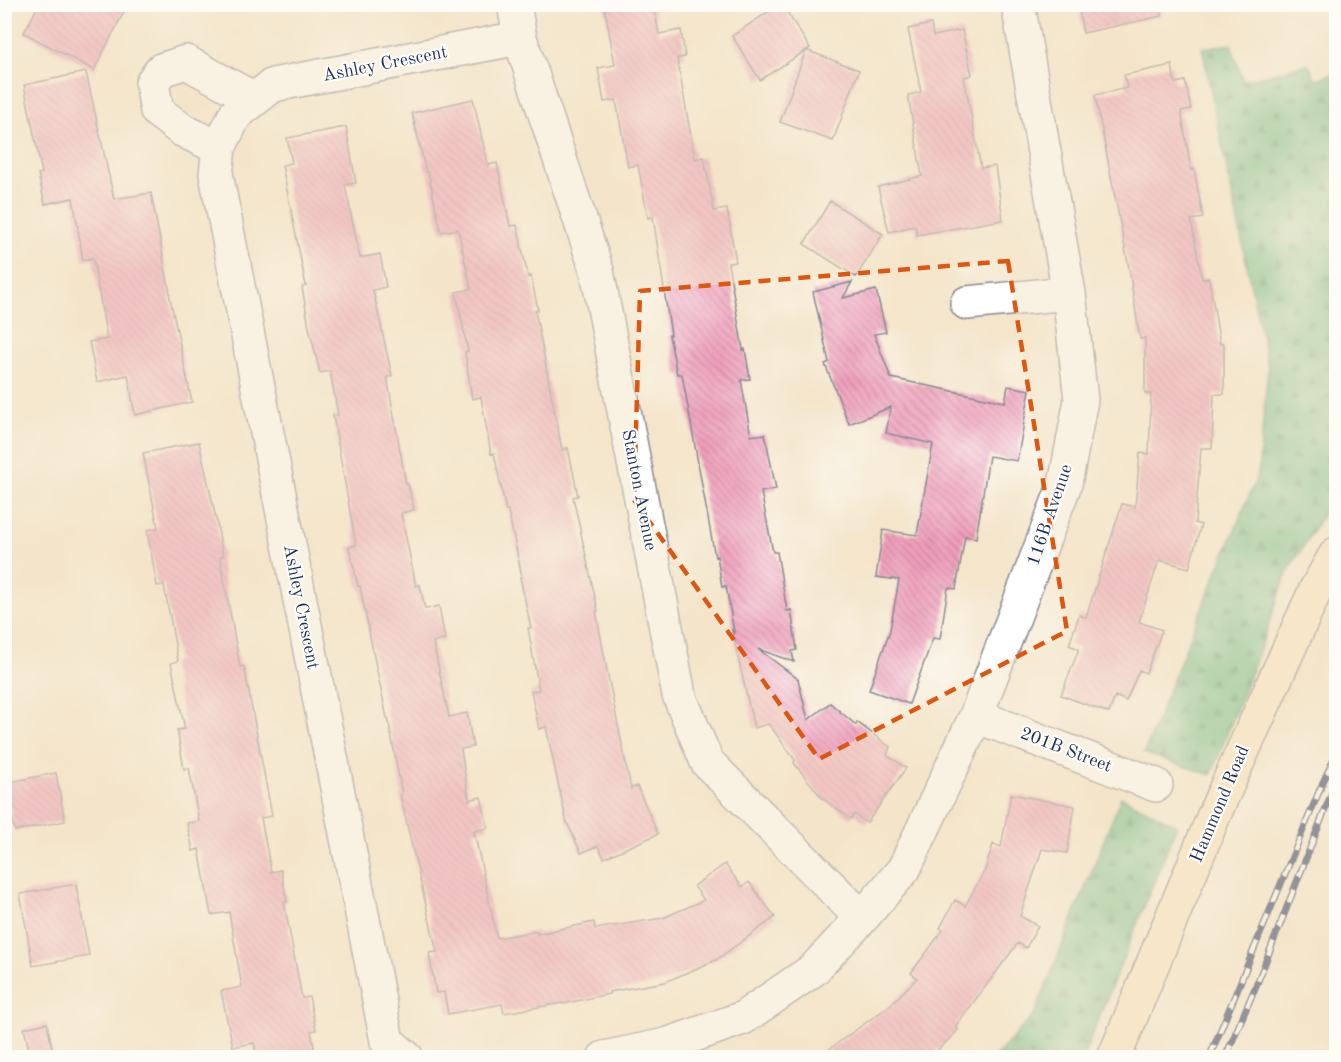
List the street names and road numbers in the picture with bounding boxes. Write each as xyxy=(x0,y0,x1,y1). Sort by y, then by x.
street label: Ashley Crescent xyxy=(321,43,449,85)
street label: Stanton Avenue xyxy=(618,428,660,552)
street label: 116B Avenue xyxy=(1024,462,1076,568)
street label: Ashley Crescent xyxy=(280,543,322,671)
street label: 201B Street xyxy=(1018,724,1114,776)
street label: Hammond Road xyxy=(1187,743,1253,865)

